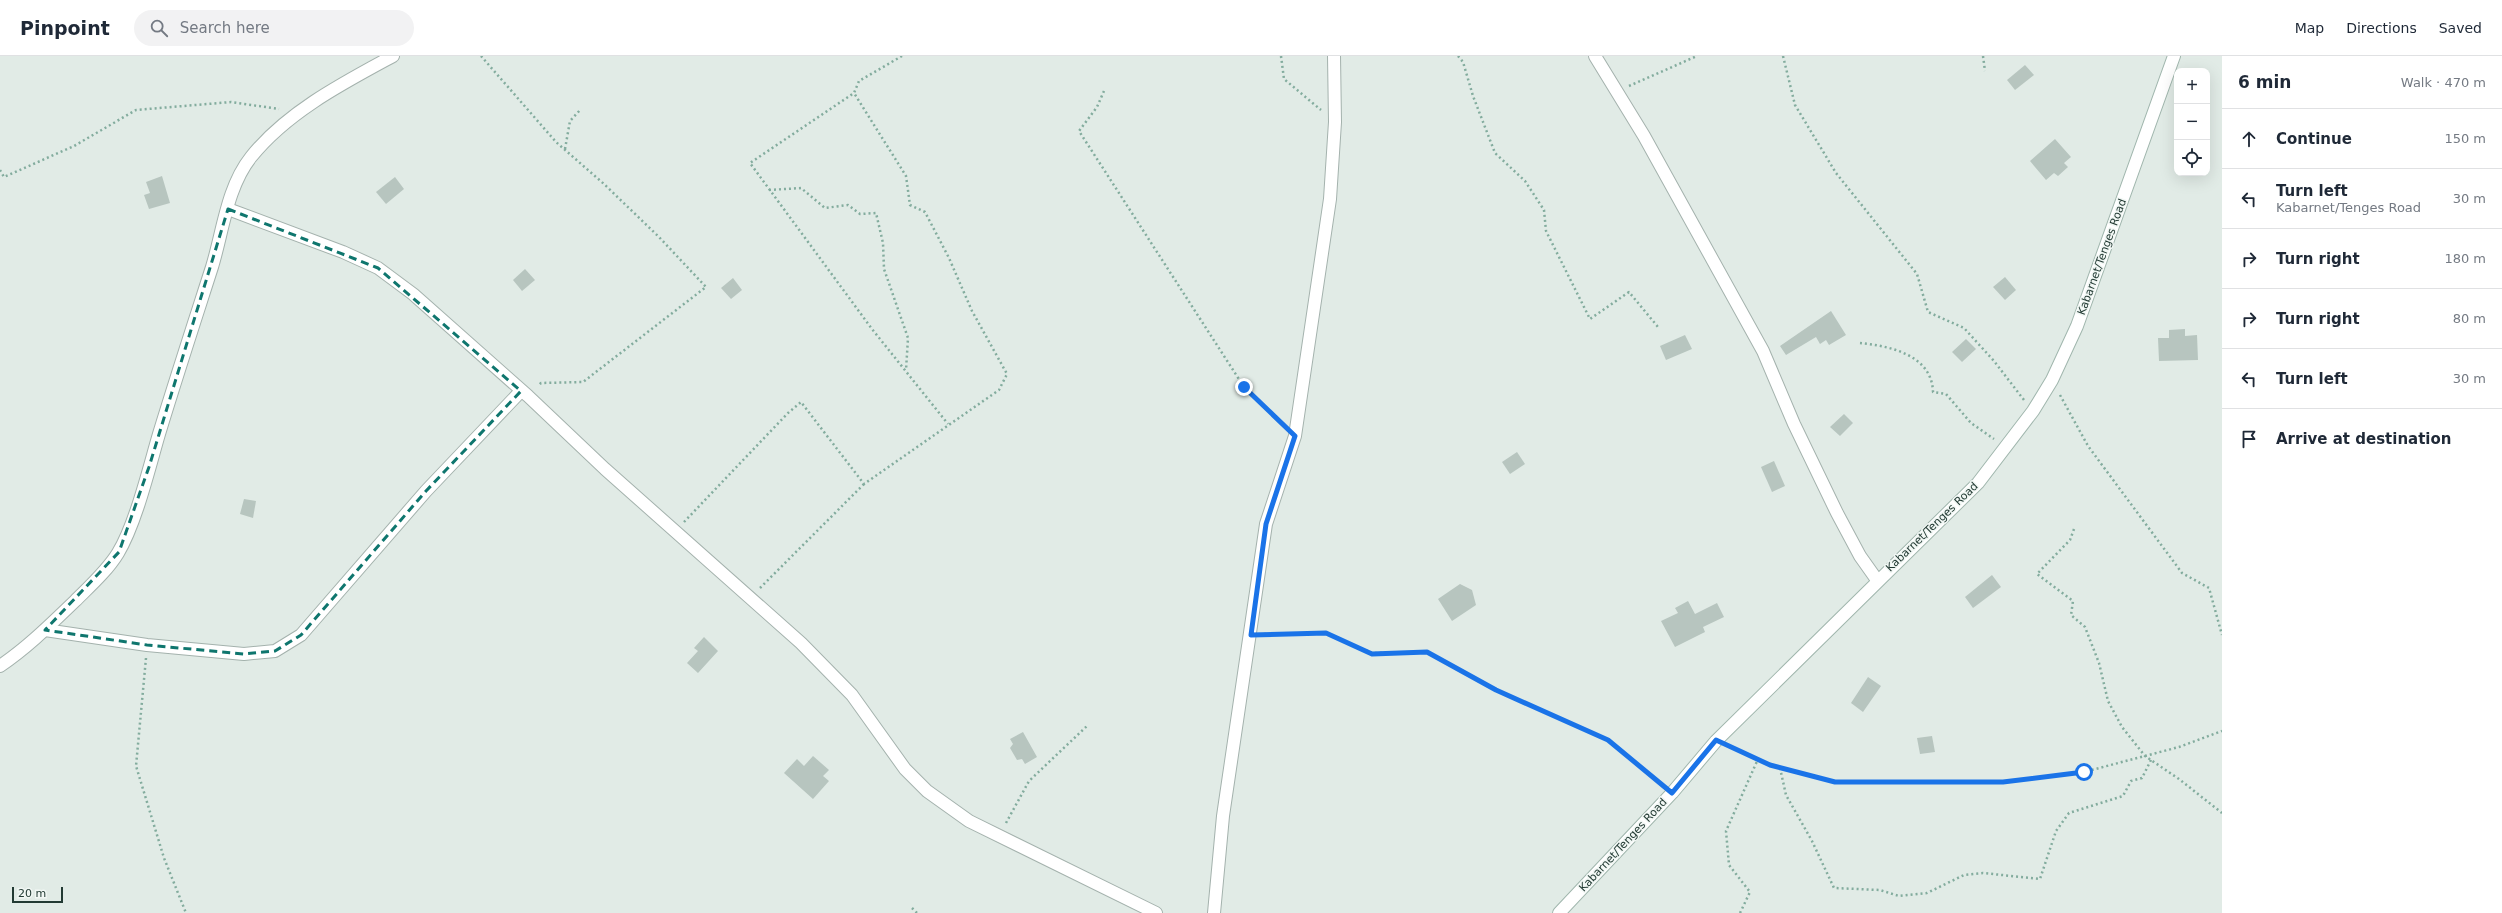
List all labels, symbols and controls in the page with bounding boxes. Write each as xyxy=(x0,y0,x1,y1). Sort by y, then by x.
search box xyxy=(134,10,414,46)
text: Pinpoint xyxy=(20,17,110,39)
icon: search xyxy=(148,17,170,39)
text: Search here xyxy=(180,19,270,37)
text: Map xyxy=(2295,20,2324,36)
text: Directions xyxy=(2346,20,2417,36)
text: Saved xyxy=(2439,20,2482,36)
map controls xyxy=(2174,68,2210,176)
button: + xyxy=(2174,68,2210,104)
text: 6 min xyxy=(2238,72,2291,92)
text: Walk · 470 m xyxy=(2401,75,2486,90)
button: − xyxy=(2174,104,2210,140)
icon: ahead xyxy=(2238,128,2260,150)
text: Continue xyxy=(2276,130,2352,148)
text: 150 m xyxy=(2444,131,2486,146)
button: locate xyxy=(2174,140,2210,176)
text: Turn left xyxy=(2276,182,2348,200)
icon: left xyxy=(2238,188,2260,210)
text: 30 m xyxy=(2453,191,2486,206)
street label: Kabarnet/Tenges Road xyxy=(2075,197,2129,317)
text: Kabarnet/Tenges Road xyxy=(2276,200,2421,215)
icon: right xyxy=(2238,248,2260,270)
text: Turn right xyxy=(2276,250,2360,268)
text: 180 m xyxy=(2444,251,2486,266)
icon: right xyxy=(2238,308,2260,330)
text: Turn right xyxy=(2276,310,2360,328)
text: 80 m xyxy=(2453,311,2486,326)
icon: left xyxy=(2238,368,2260,390)
text: Turn left xyxy=(2276,370,2348,388)
text: 30 m xyxy=(2453,371,2486,386)
route end xyxy=(1235,378,1253,396)
icon: arrive xyxy=(2238,428,2260,450)
text: Arrive at destination xyxy=(2276,430,2451,448)
street label: Kabarnet/Tenges Road xyxy=(1883,480,1981,574)
route start xyxy=(2075,763,2093,781)
street label: Kabarnet/Tenges Road xyxy=(1576,796,1670,894)
scale bar xyxy=(12,885,63,904)
text: 20 m xyxy=(18,887,46,900)

